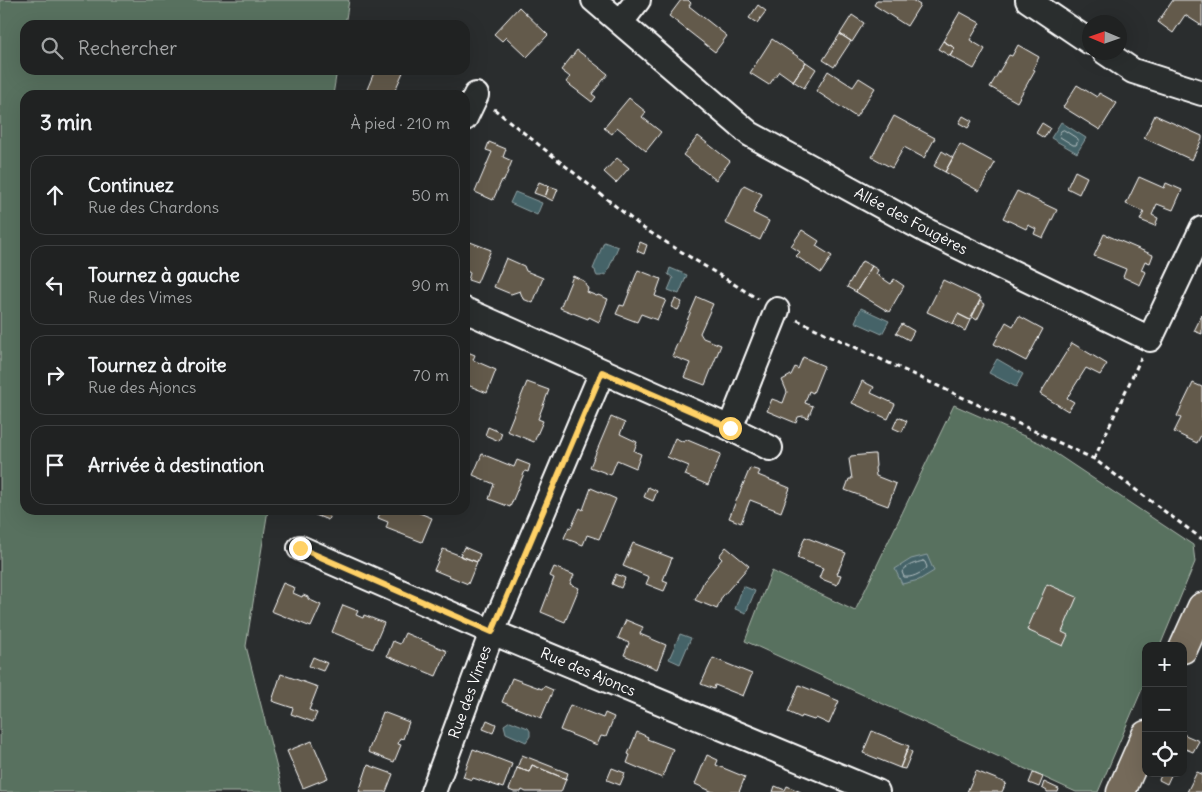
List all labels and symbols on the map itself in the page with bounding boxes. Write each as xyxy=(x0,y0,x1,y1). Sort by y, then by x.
north arrow xyxy=(1082,15,1127,60)
street label: Allée des Fougères xyxy=(851,183,971,258)
route start xyxy=(719,417,742,440)
route end xyxy=(289,537,312,560)
street label: Rue des Vimes xyxy=(444,642,495,741)
street label: Rue des Ajoncs xyxy=(538,643,639,700)

